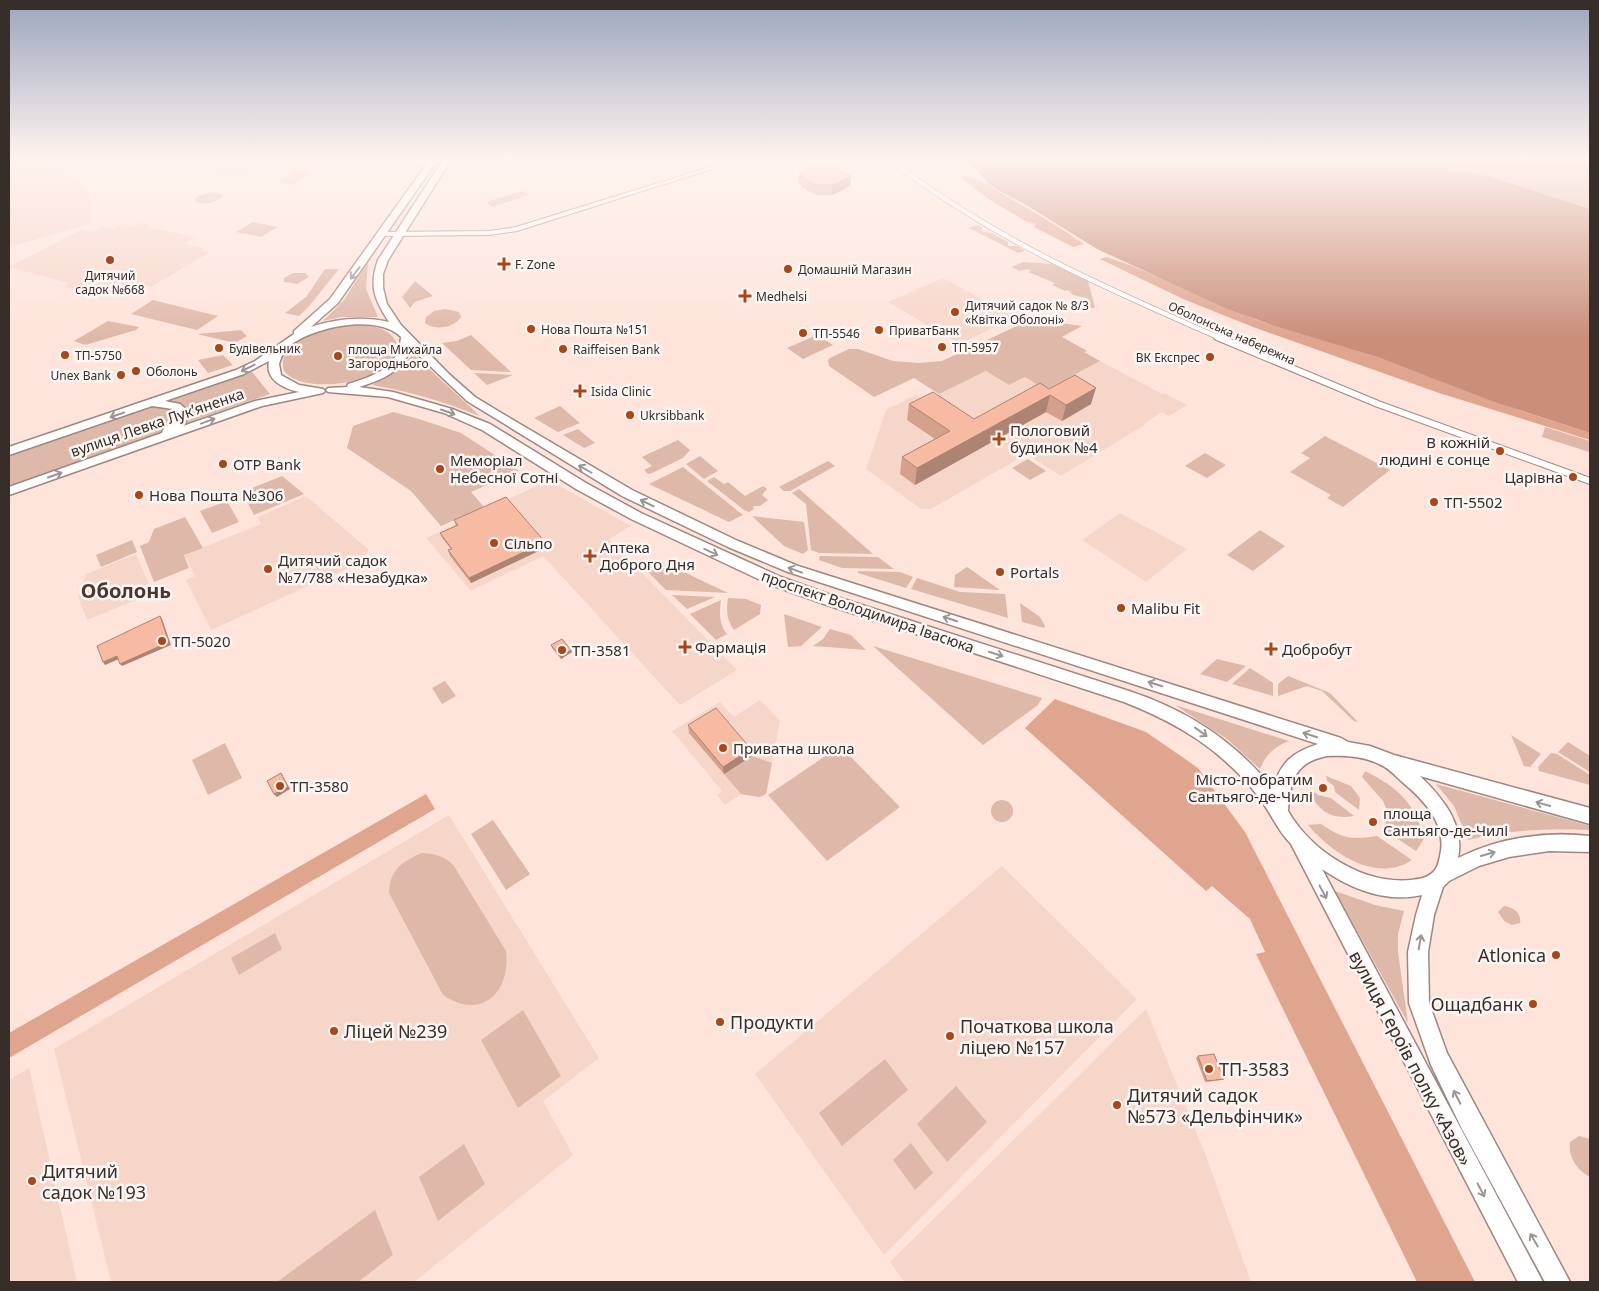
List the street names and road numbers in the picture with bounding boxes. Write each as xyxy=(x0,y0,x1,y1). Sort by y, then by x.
street label: Оболонська набережна xyxy=(1166,297,1298,369)
street label: вулиця Левка Лукʼяненка xyxy=(68,383,246,461)
street label: проспект Володимира Івасюка xyxy=(759,565,977,657)
street label: вулиця Героїв полку «Азов» xyxy=(1344,946,1478,1170)

